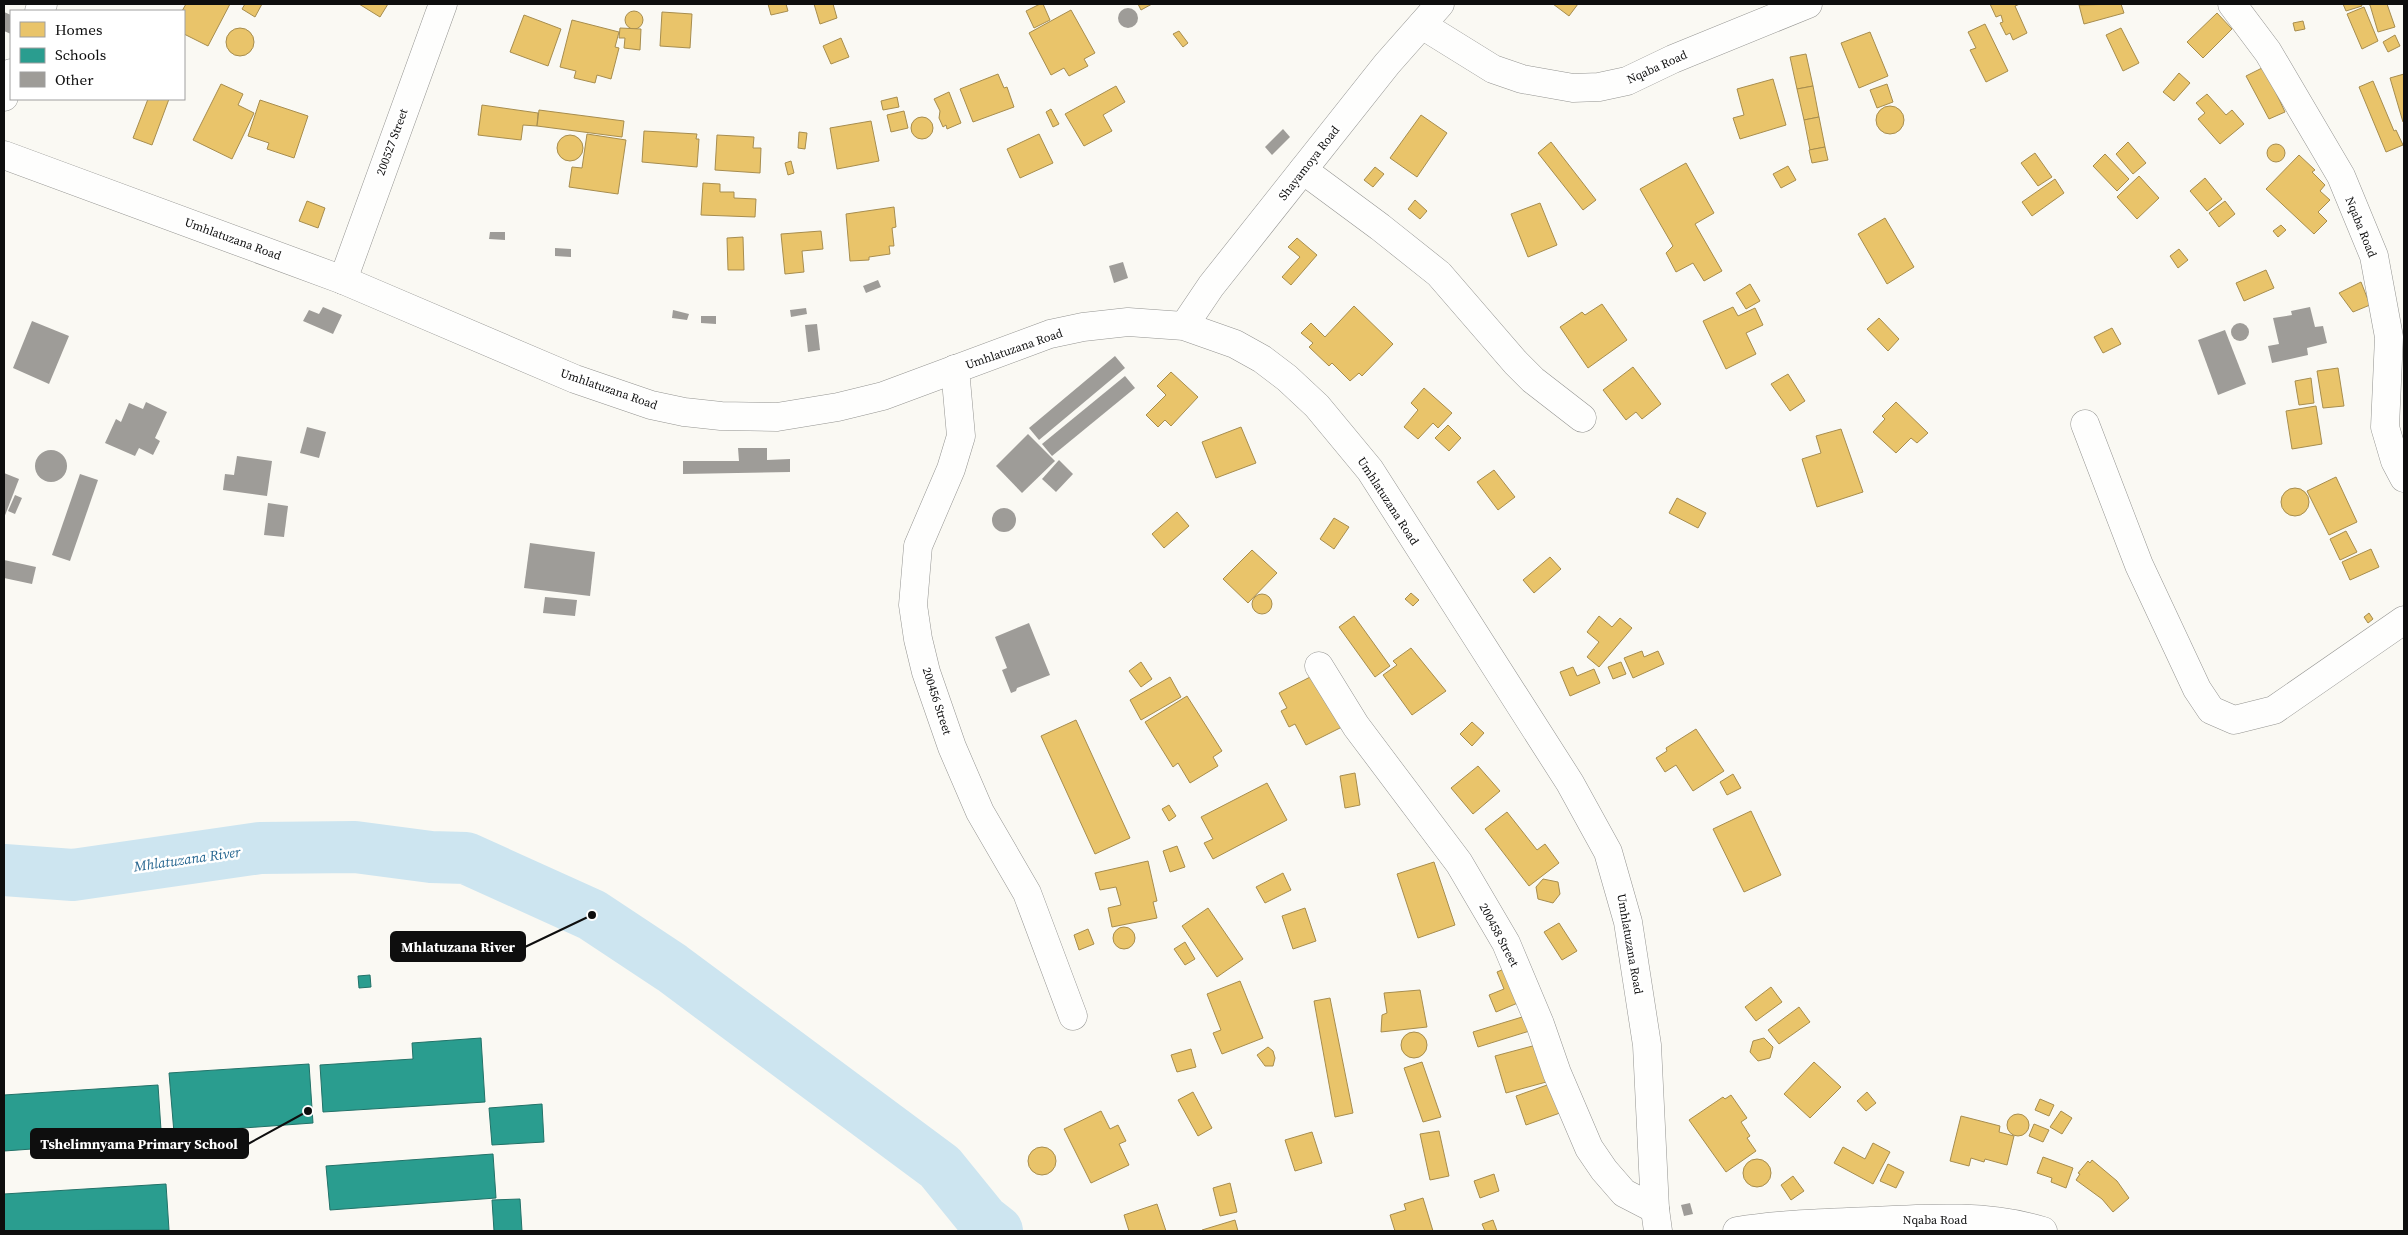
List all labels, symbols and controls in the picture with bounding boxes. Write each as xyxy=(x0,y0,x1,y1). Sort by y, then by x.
legend xyxy=(10,10,185,100)
text: Homes xyxy=(55,19,102,40)
text: Schools xyxy=(55,44,106,65)
street label: Nqaba Road xyxy=(1624,47,1690,87)
text: Other xyxy=(55,69,94,90)
street label: 200527 Street xyxy=(373,106,411,178)
street label: Shayamoya Road xyxy=(1275,122,1343,204)
street label: Nqaba Road xyxy=(2342,194,2381,260)
street label: Umhlatuzana Road xyxy=(182,214,284,264)
street label: Umhlatuzana Road xyxy=(963,325,1065,373)
street label: Umhlatuzana Road xyxy=(558,365,660,413)
street label: Umhlatuzana Road xyxy=(1354,454,1423,548)
street label: 200456 Street xyxy=(919,665,955,737)
water label: Mhlatuzana River xyxy=(131,842,242,877)
street label: Umhlatuzana Road xyxy=(1613,893,1647,996)
street label: 200458 Street xyxy=(1476,900,1522,970)
callout: Mhlatuzana River xyxy=(391,932,525,961)
text: Mhlatuzana River xyxy=(401,937,515,957)
callout: Tshelimnyama Primary School xyxy=(31,1129,248,1158)
text: Tshelimnyama Primary School xyxy=(40,1134,238,1154)
street label: Nqaba Road xyxy=(1903,1212,1967,1228)

